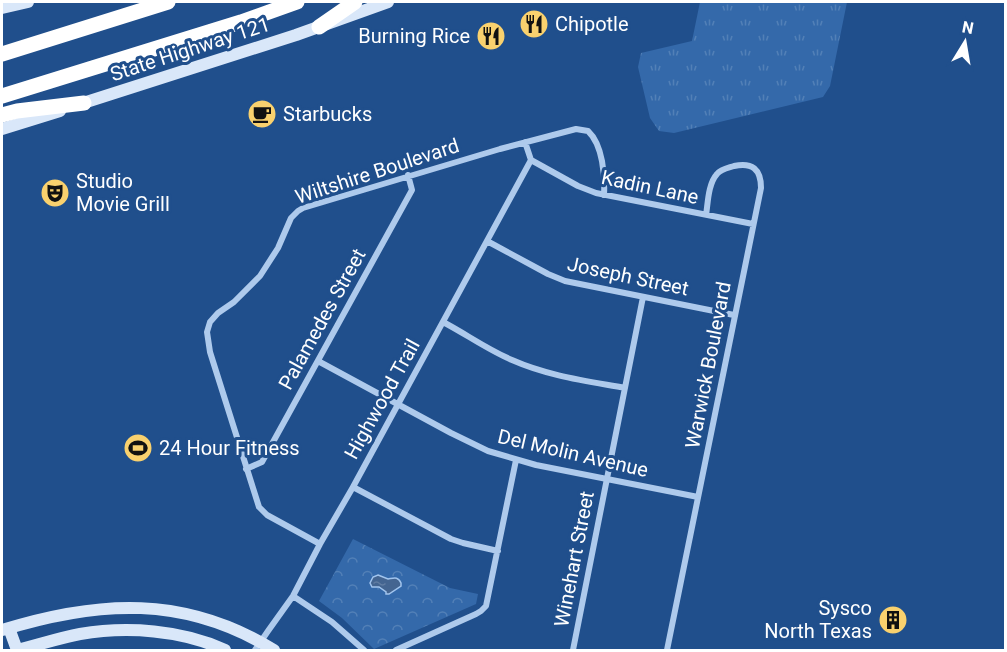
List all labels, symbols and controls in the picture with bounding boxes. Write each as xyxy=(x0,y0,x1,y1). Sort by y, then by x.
restaurant icon: Chipotle xyxy=(518,8,550,40)
street label: State Highway 121 xyxy=(107,12,273,86)
place label: Chipotle xyxy=(555,12,629,36)
north arrow xyxy=(935,12,995,72)
text: N xyxy=(960,17,975,38)
restaurant icon: Burning Rice xyxy=(475,20,507,52)
place label: Burning Rice xyxy=(358,24,470,48)
cafe icon: Starbucks xyxy=(246,98,278,130)
place label: Starbucks xyxy=(283,102,372,126)
street label: Wiltshire Boulevard xyxy=(292,133,462,209)
street label: Kadin Lane xyxy=(599,165,701,209)
place label: Studio Movie Grill xyxy=(76,169,170,216)
theatre icon: Studio Movie Grill xyxy=(39,177,71,209)
street label: Palamedes Street xyxy=(273,244,371,394)
street label: Joseph Street xyxy=(565,251,691,301)
street label: Warwick Boulevard xyxy=(680,280,736,450)
street label: Highwood Trail xyxy=(339,335,425,463)
street label: Del Molin Avenue xyxy=(495,424,651,482)
sports icon: 24 Hour Fitness xyxy=(122,432,154,464)
place label: 24 Hour Fitness xyxy=(159,436,300,460)
street label: Winehart Street xyxy=(549,489,599,629)
place label: Sysco North Texas xyxy=(764,596,872,643)
building icon: Sysco North Texas xyxy=(877,604,909,636)

